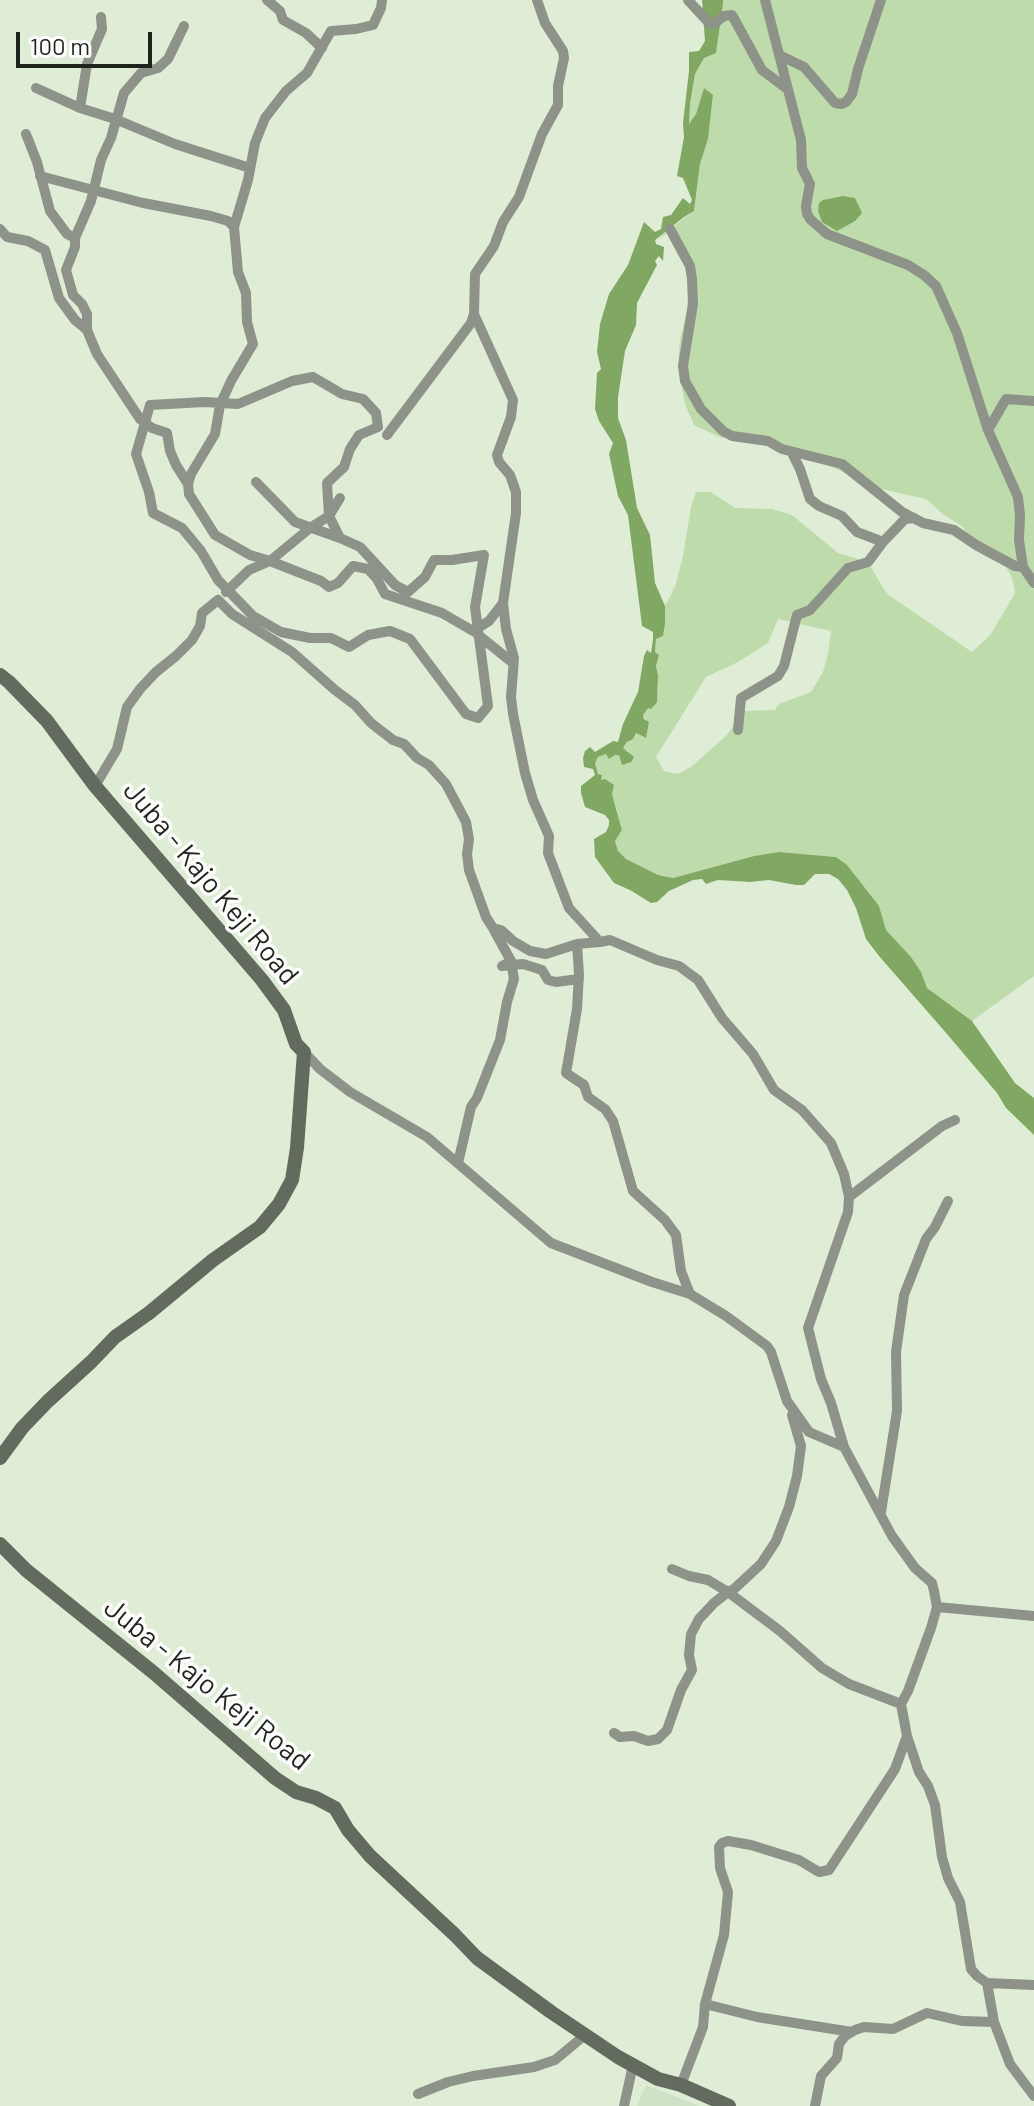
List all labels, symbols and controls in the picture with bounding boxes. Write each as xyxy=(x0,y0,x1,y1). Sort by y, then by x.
scale bar xyxy=(20,16,156,66)
text: 100 m xyxy=(30,31,90,60)
street label: Juba - Kajo Keji Road xyxy=(116,774,306,992)
street label: Juba - Kajo Keji Road xyxy=(97,1591,317,1777)

